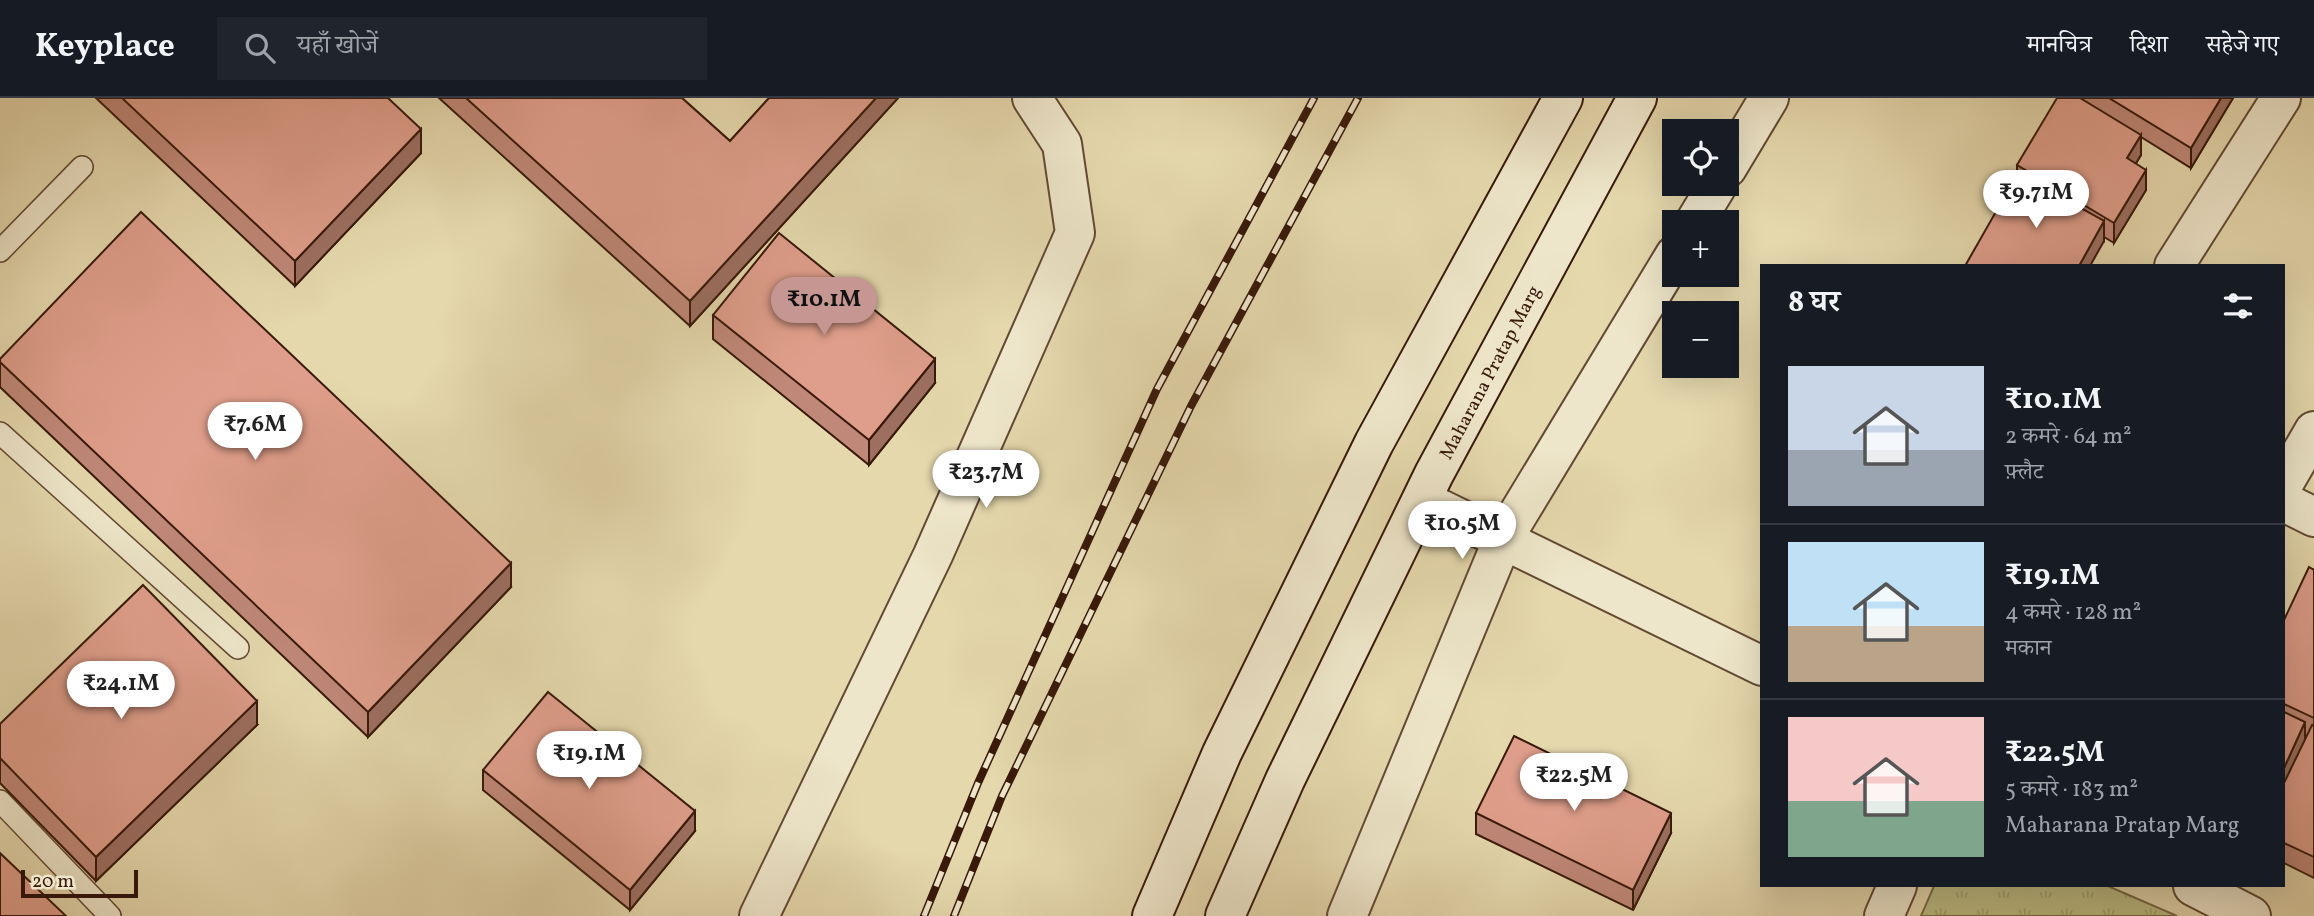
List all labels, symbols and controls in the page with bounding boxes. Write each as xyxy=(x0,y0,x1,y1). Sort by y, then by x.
search box xyxy=(217,17,707,80)
text: Keyplace xyxy=(35,25,175,71)
text: यहाँ खोजें xyxy=(297,28,378,64)
icon: search xyxy=(241,29,279,67)
text: मानचित्र xyxy=(2027,29,2092,63)
text: दिशा xyxy=(2130,29,2168,63)
text: सहेजे गए xyxy=(2206,29,2279,63)
map controls xyxy=(1662,119,1739,378)
button: locate xyxy=(1662,119,1739,196)
pin: ₹9.71M xyxy=(1979,170,2093,230)
text: ₹9.71M xyxy=(1999,177,2073,209)
button: + xyxy=(1662,210,1739,287)
pin: ₹10.1M xyxy=(767,278,881,337)
street label: Maharana Pratap Marg xyxy=(1434,281,1548,465)
text: 8 घर xyxy=(1788,282,1840,324)
text: ₹10.1M xyxy=(787,284,861,316)
icon: filters xyxy=(2219,287,2257,325)
button: − xyxy=(1662,301,1739,378)
text: ₹10.1M xyxy=(2005,379,2102,421)
icon: home xyxy=(1844,394,1928,478)
pin: ₹7.6M xyxy=(206,402,304,462)
text: ₹7.6M xyxy=(224,409,286,441)
text: 2 कमरे · 64 m² xyxy=(2005,421,2132,453)
pin: ₹23.7M xyxy=(929,450,1043,510)
text: ₹23.7M xyxy=(948,457,1024,489)
text: फ़्लैट xyxy=(2005,457,2043,489)
pin: ₹10.5M xyxy=(1405,502,1519,561)
text: ₹10.5M xyxy=(1424,508,1500,540)
text: ₹19.1M xyxy=(2005,555,2100,597)
icon: home xyxy=(1844,570,1928,654)
text: 4 कमरे · 128 m² xyxy=(2005,597,2141,629)
text: मकान xyxy=(2005,633,2052,665)
pin: ₹24.1M xyxy=(64,662,178,721)
text: ₹24.1M xyxy=(83,668,159,700)
pin: ₹19.1M xyxy=(532,732,646,791)
text: ₹22.5M xyxy=(2005,732,2105,774)
text: ₹19.1M xyxy=(553,738,625,770)
icon: home xyxy=(1844,745,1928,829)
pin: ₹22.5M xyxy=(1517,754,1631,813)
text: ₹22.5M xyxy=(1536,760,1612,792)
text: 5 कमरे · 183 m² xyxy=(2005,774,2138,806)
text: Maharana Pratap Marg xyxy=(2005,810,2240,842)
scale bar xyxy=(21,867,138,899)
text: 20 m xyxy=(32,869,74,895)

